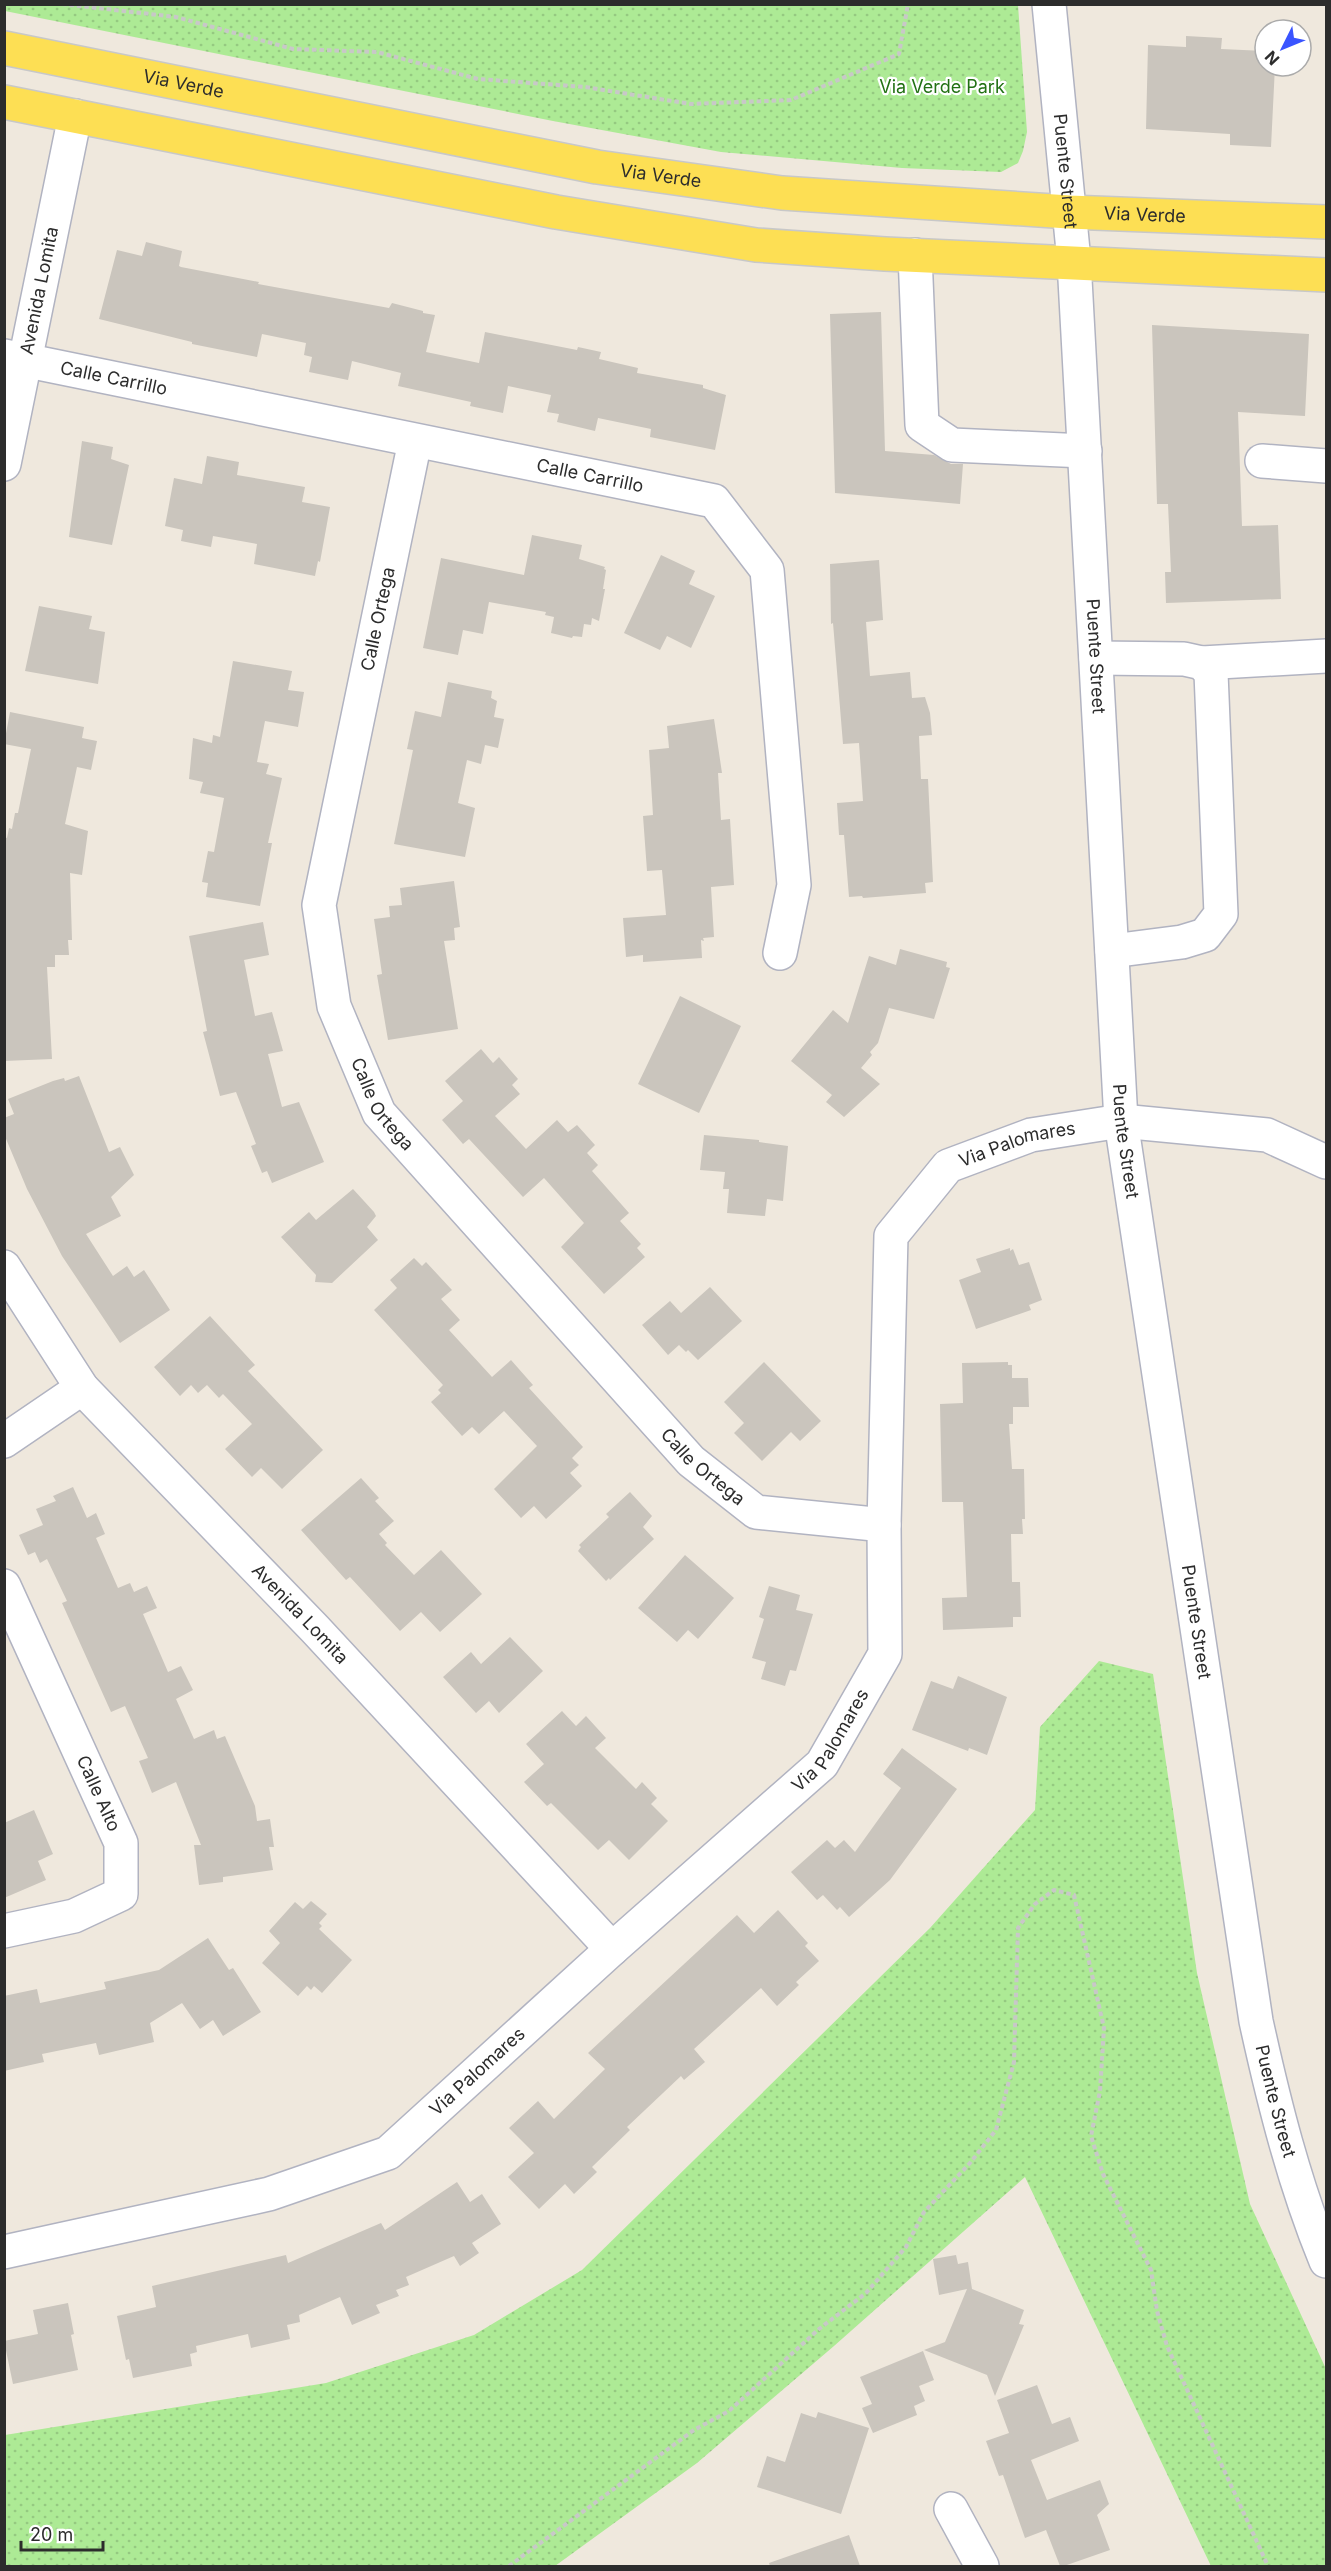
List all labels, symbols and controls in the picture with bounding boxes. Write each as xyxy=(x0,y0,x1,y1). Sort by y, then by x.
north arrow xyxy=(1253,18,1313,78)
text: N xyxy=(1261,47,1284,70)
street label: Via Verde xyxy=(141,65,226,102)
park label: Via Verde Park xyxy=(879,76,1005,97)
street label: Puente Street xyxy=(1050,113,1082,230)
street label: Via Verde xyxy=(619,159,703,192)
street label: Via Verde xyxy=(1103,202,1186,227)
street label: Avenida Lomita xyxy=(16,225,62,356)
street label: Calle Carrillo xyxy=(58,357,169,399)
street label: Calle Carrillo xyxy=(535,454,645,496)
street label: Calle Ortega xyxy=(356,565,399,673)
street label: Puente Street xyxy=(1082,598,1110,714)
street label: Calle Ortega xyxy=(347,1054,418,1155)
street label: Puente Street xyxy=(1109,1083,1143,1200)
street label: Via Palomares xyxy=(956,1117,1077,1171)
street label: Calle Ortega xyxy=(657,1424,749,1509)
street label: Avenida Lomita xyxy=(248,1559,353,1668)
street label: Puente Street xyxy=(1178,1563,1216,1681)
street label: Via Palomares xyxy=(787,1685,873,1796)
street label: Calle Alto xyxy=(73,1752,125,1835)
street label: Via Palomares xyxy=(425,2023,529,2120)
street label: Puente Street xyxy=(1252,2043,1300,2160)
scale bar xyxy=(21,2514,104,2552)
text: 20 m xyxy=(30,2524,73,2545)

